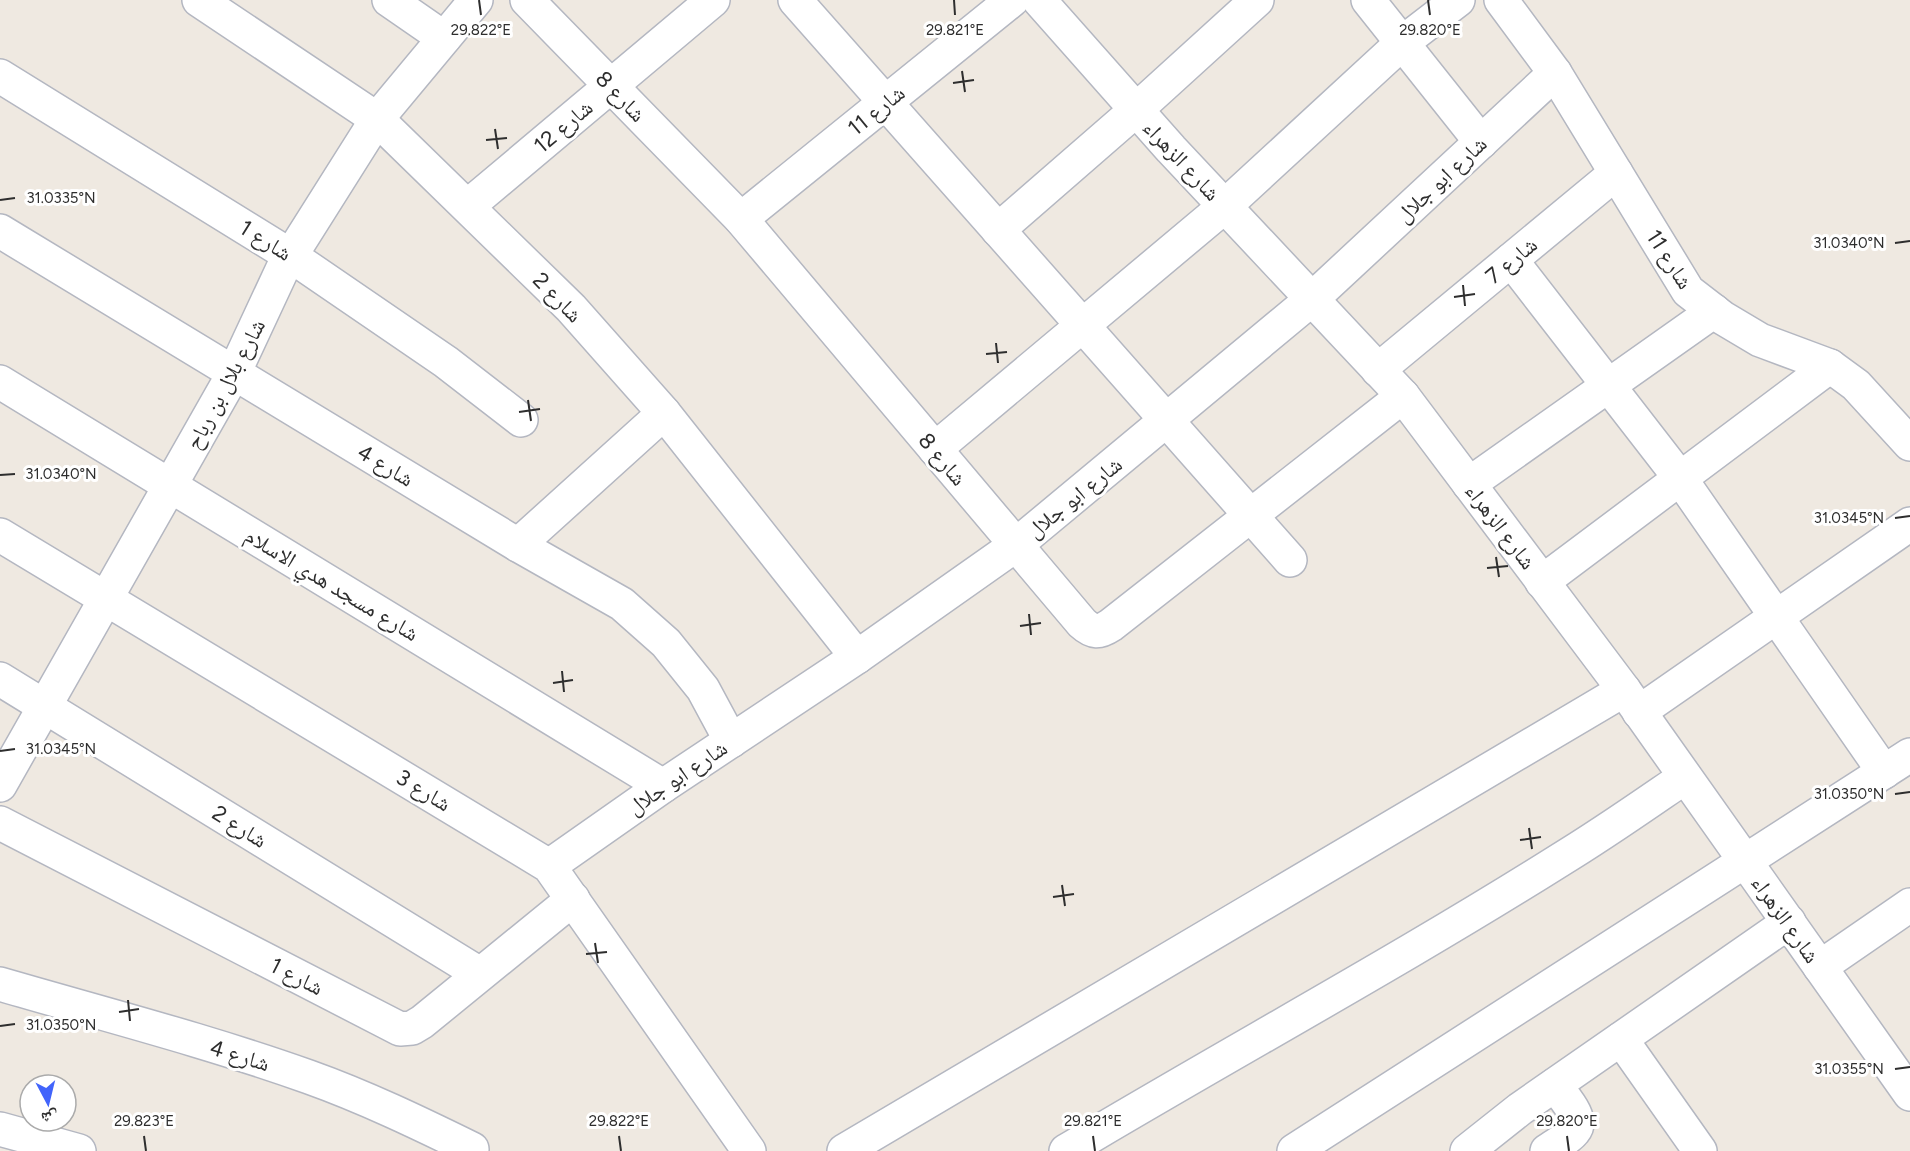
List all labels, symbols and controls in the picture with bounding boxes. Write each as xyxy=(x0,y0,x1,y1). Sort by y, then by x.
text: 29.822°E xyxy=(451,21,511,39)
text: 29.821°E xyxy=(926,21,984,39)
text: 29.820°E xyxy=(1399,21,1461,39)
street label: شارع 8 xyxy=(590,65,651,128)
street label: شارع 11 xyxy=(842,79,910,141)
street label: شارع 12 xyxy=(528,94,598,159)
street label: شارع الزهراء xyxy=(1137,114,1226,206)
street label: شارع ابو جلال xyxy=(1390,130,1493,228)
text: 31.0335°N xyxy=(26,189,96,207)
street label: شارع 1 xyxy=(235,214,297,267)
street label: شارع 11 xyxy=(1640,224,1699,294)
street label: شارع 7 xyxy=(1480,231,1543,290)
text: 31.0340°N xyxy=(1813,234,1885,252)
street label: شارع 2 xyxy=(527,267,588,328)
street label: شارع بلال بن رباح xyxy=(180,314,271,454)
street label: شارع 8 xyxy=(913,427,972,491)
street label: شارع 4 xyxy=(353,438,419,493)
street label: شارع ابو جلال xyxy=(1021,451,1127,544)
text: 31.0340°N xyxy=(25,465,97,483)
street label: شارع الزهراء xyxy=(1459,478,1542,575)
text: 31.0345°N xyxy=(1814,509,1884,527)
street label: شارع مسجد هدي الاسلام xyxy=(238,522,424,650)
street label: شارع ابو جلال xyxy=(622,734,732,821)
text: 31.0345°N xyxy=(26,740,96,758)
street label: شارع 3 xyxy=(391,764,456,817)
text: 31.0350°N xyxy=(1814,785,1884,803)
street label: شارع 2 xyxy=(207,799,272,854)
street label: شارع الزهراء xyxy=(1746,870,1826,968)
street label: شارع 1 xyxy=(266,952,328,1001)
text: 31.0350°N xyxy=(26,1016,96,1034)
street label: شارع 4 xyxy=(207,1034,273,1077)
text: 31.0355°N xyxy=(1814,1060,1884,1078)
north arrow xyxy=(18,1073,78,1133)
text: ش xyxy=(40,1107,59,1128)
text: 29.823°E xyxy=(114,1112,174,1130)
text: 29.822°E xyxy=(589,1112,649,1130)
text: 29.821°E xyxy=(1064,1112,1122,1130)
text: 29.820°E xyxy=(1536,1112,1598,1130)

